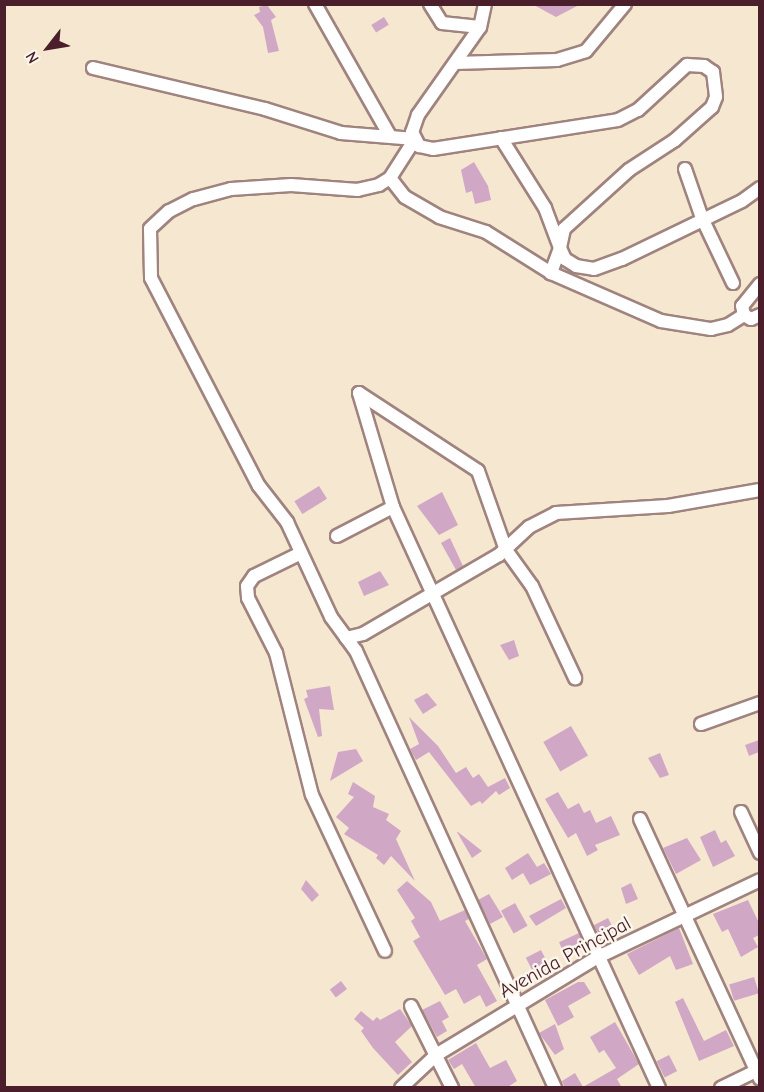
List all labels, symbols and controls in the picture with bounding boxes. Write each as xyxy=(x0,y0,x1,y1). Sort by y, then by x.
north arrow xyxy=(18,18,78,78)
text: N xyxy=(22,48,43,66)
street label: Avenida Principal xyxy=(495,911,635,1003)

